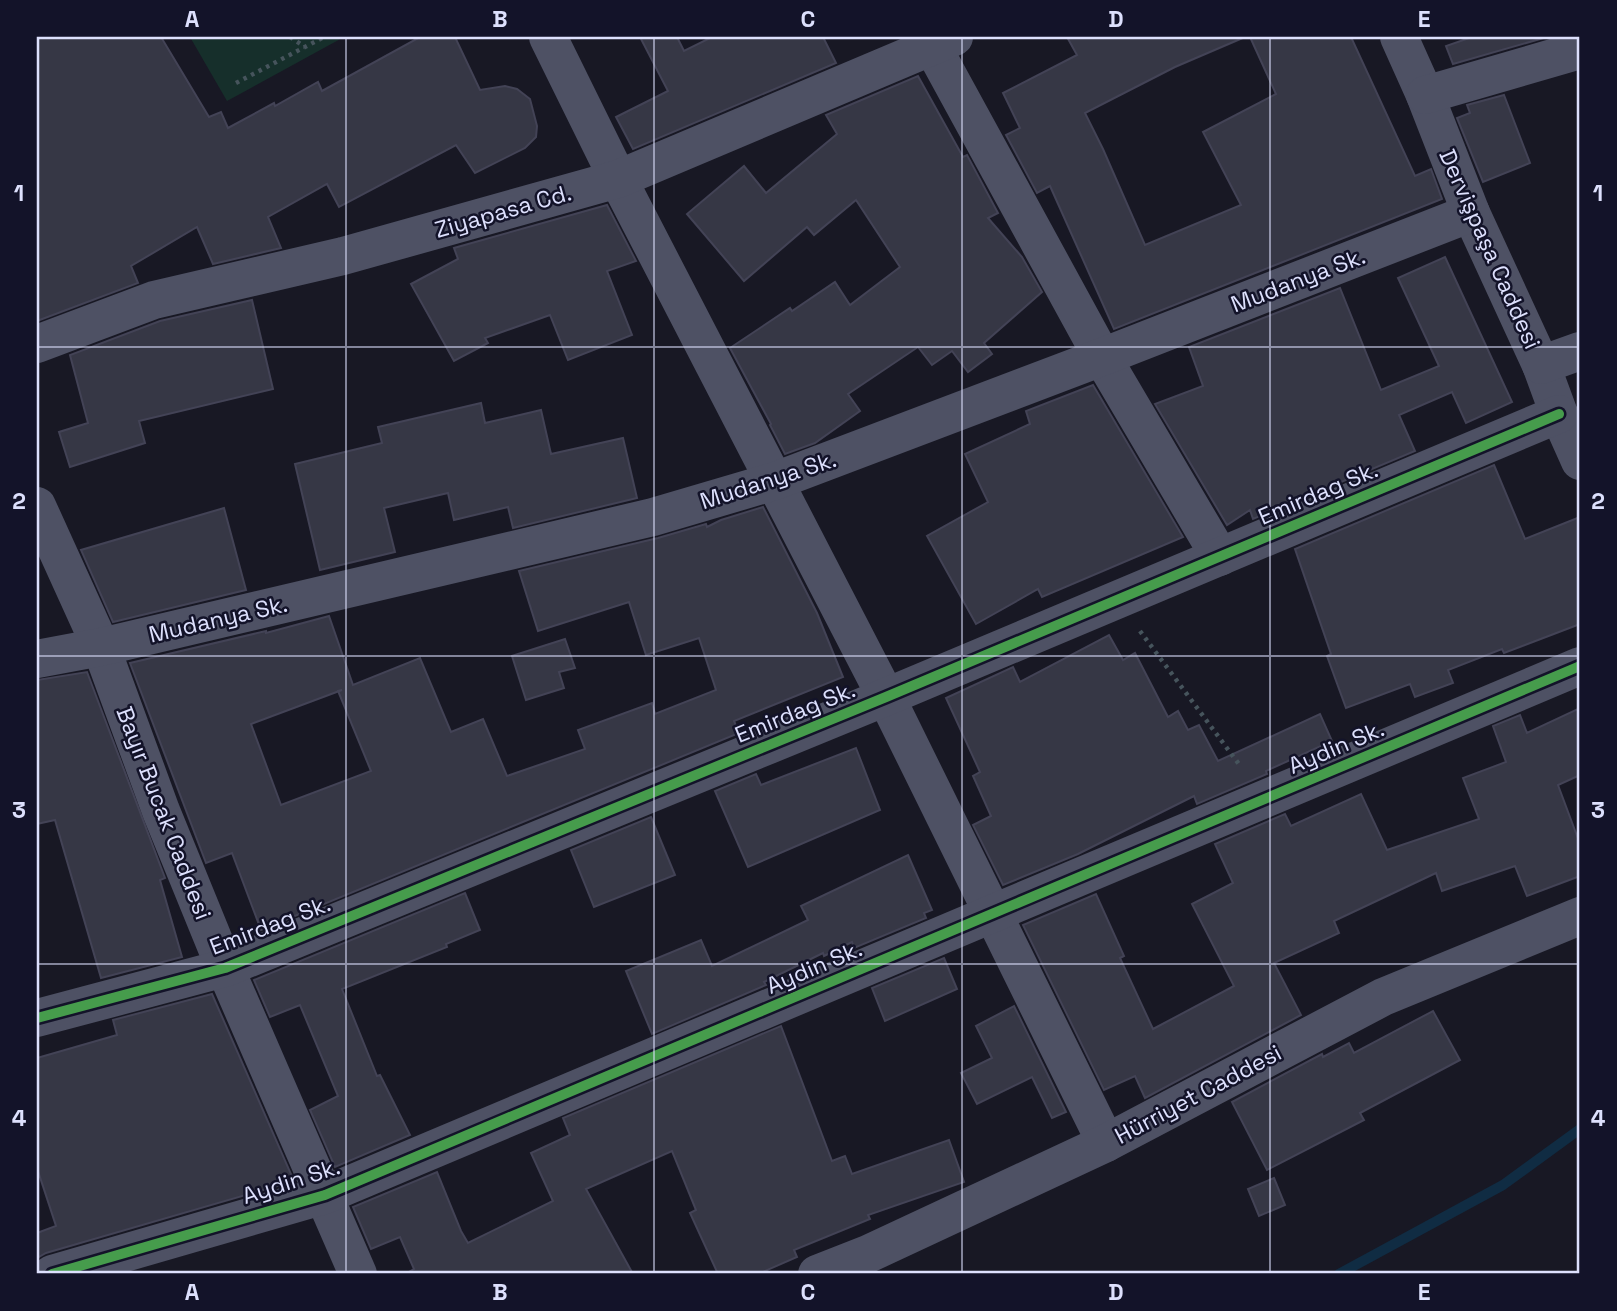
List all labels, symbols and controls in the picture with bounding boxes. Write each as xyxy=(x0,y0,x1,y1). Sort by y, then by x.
text: A xyxy=(185,4,200,34)
text: B xyxy=(492,4,508,34)
text: C xyxy=(801,4,815,34)
text: D xyxy=(1108,4,1124,34)
text: E xyxy=(1418,4,1430,34)
street label: Dervişpaşa Caddesi xyxy=(1432,144,1548,354)
street label: Ziyapasa Cd. xyxy=(431,177,575,245)
text: 1 xyxy=(14,178,24,208)
text: 1 xyxy=(1593,178,1603,208)
street label: Mudanya Sk. xyxy=(1227,241,1369,319)
street label: Mudanya Sk. xyxy=(696,444,840,516)
street label: Emirdag Sk. xyxy=(1254,454,1382,532)
text: 2 xyxy=(12,486,26,516)
text: 2 xyxy=(1591,486,1605,516)
street label: Mudanya Sk. xyxy=(146,588,290,650)
street label: Emirdag Sk. xyxy=(730,674,860,750)
street label: Bayır Bucak Caddesi xyxy=(110,702,218,924)
street label: Aydin Sk. xyxy=(1284,713,1388,781)
text: 3 xyxy=(12,795,26,825)
text: 3 xyxy=(1591,795,1605,825)
street label: Emirdag Sk. xyxy=(205,888,335,962)
street label: Aydin Sk. xyxy=(762,933,866,1001)
street label: Hürriyet Caddesi xyxy=(1109,1037,1287,1151)
text: 4 xyxy=(12,1103,27,1133)
text: 4 xyxy=(1591,1103,1606,1133)
street label: Aydin Sk. xyxy=(238,1151,344,1211)
text: A xyxy=(185,1277,200,1307)
text: B xyxy=(492,1277,508,1307)
text: C xyxy=(801,1277,815,1307)
text: D xyxy=(1108,1277,1124,1307)
text: E xyxy=(1418,1277,1430,1307)

